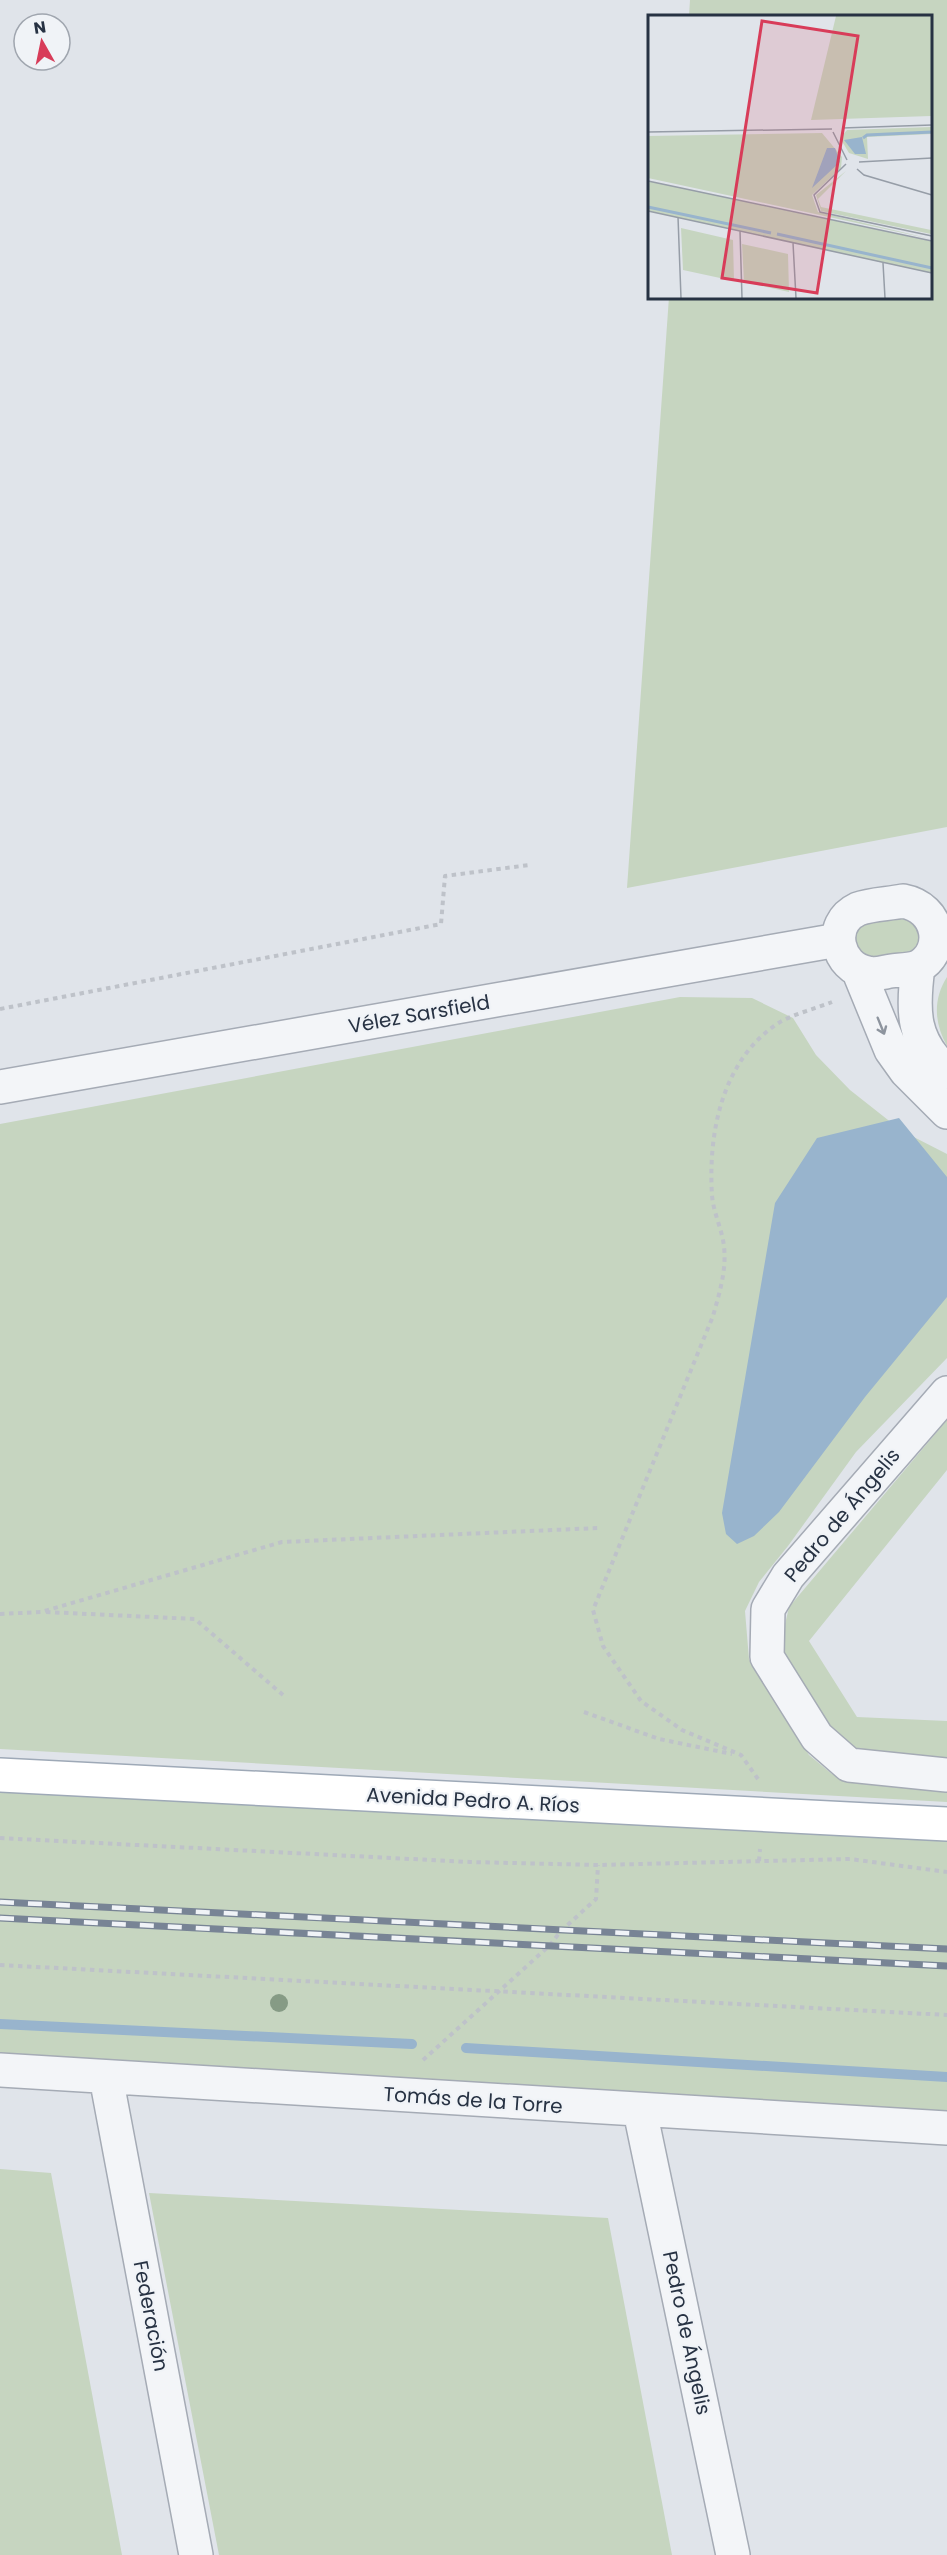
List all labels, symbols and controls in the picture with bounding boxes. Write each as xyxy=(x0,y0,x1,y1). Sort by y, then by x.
north arrow xyxy=(12,12,72,72)
text: N xyxy=(32,15,47,40)
inset map xyxy=(648,15,932,298)
street label: Vélez Sarsfield xyxy=(346,988,492,1040)
one-way arrow xyxy=(876,1016,887,1035)
street label: Pedro de Ángelis xyxy=(778,1442,906,1588)
street label: Avenida Pedro A. Ríos xyxy=(366,1780,580,1820)
street label: Tomás de la Torre xyxy=(382,2080,564,2120)
street label: Pedro de Ángelis xyxy=(656,2248,718,2418)
street label: Federación xyxy=(127,2258,175,2374)

